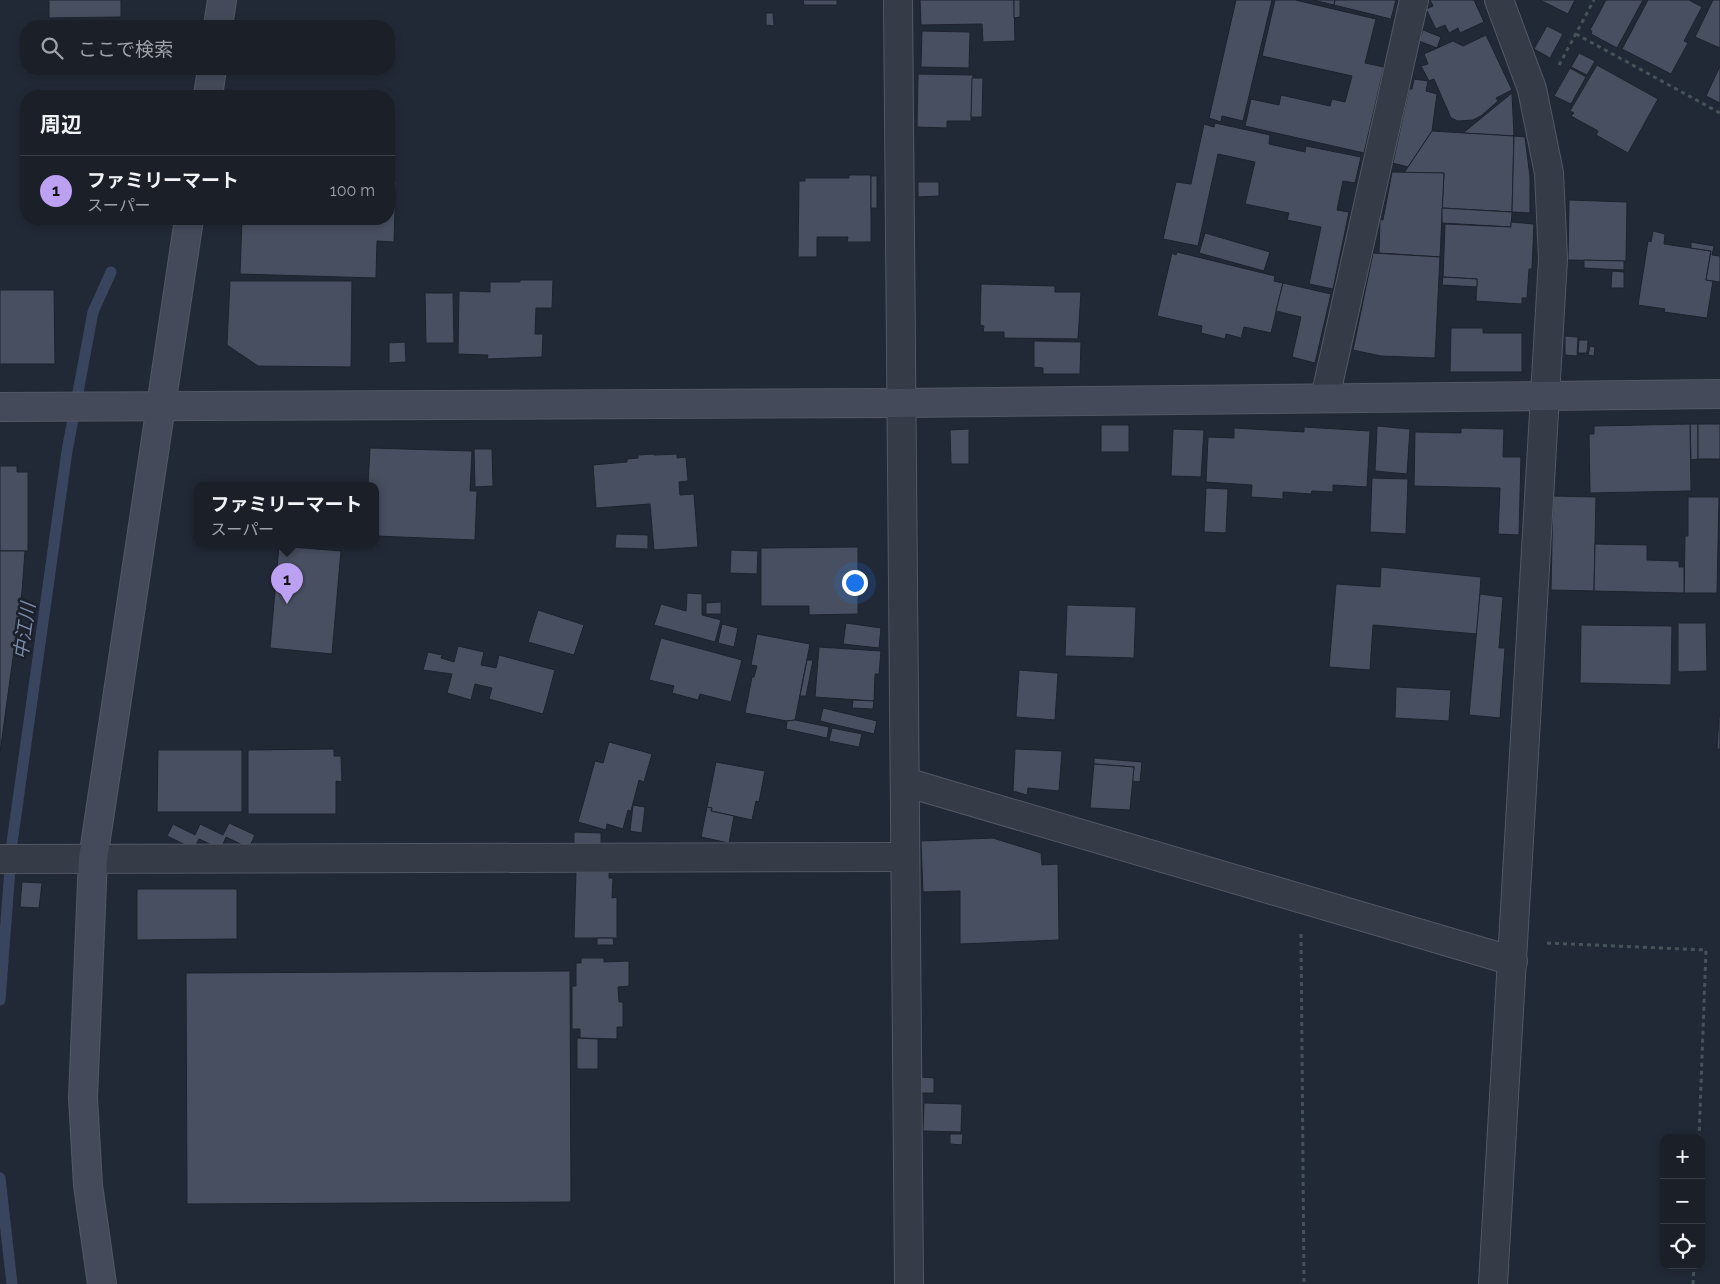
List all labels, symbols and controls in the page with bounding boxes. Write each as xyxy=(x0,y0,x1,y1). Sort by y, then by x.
search box xyxy=(20,20,395,75)
icon: search xyxy=(38,34,66,62)
text: ここで検索 xyxy=(78,38,173,60)
text: 周辺 xyxy=(40,112,82,137)
text: ファミリーマート xyxy=(87,169,239,191)
text: 1 xyxy=(52,181,60,200)
text: 100 m xyxy=(330,181,375,200)
text: スーパー xyxy=(87,196,151,215)
popup xyxy=(194,482,379,547)
text: ファミリーマート xyxy=(210,493,363,515)
text: スーパー xyxy=(210,520,274,539)
pin: 1 xyxy=(271,563,303,604)
your location xyxy=(842,570,868,596)
water label: 中江川 xyxy=(9,599,39,661)
map controls xyxy=(1660,1134,1705,1269)
button: + xyxy=(1660,1134,1705,1179)
button: − xyxy=(1660,1179,1705,1224)
button: locate xyxy=(1660,1224,1705,1269)

